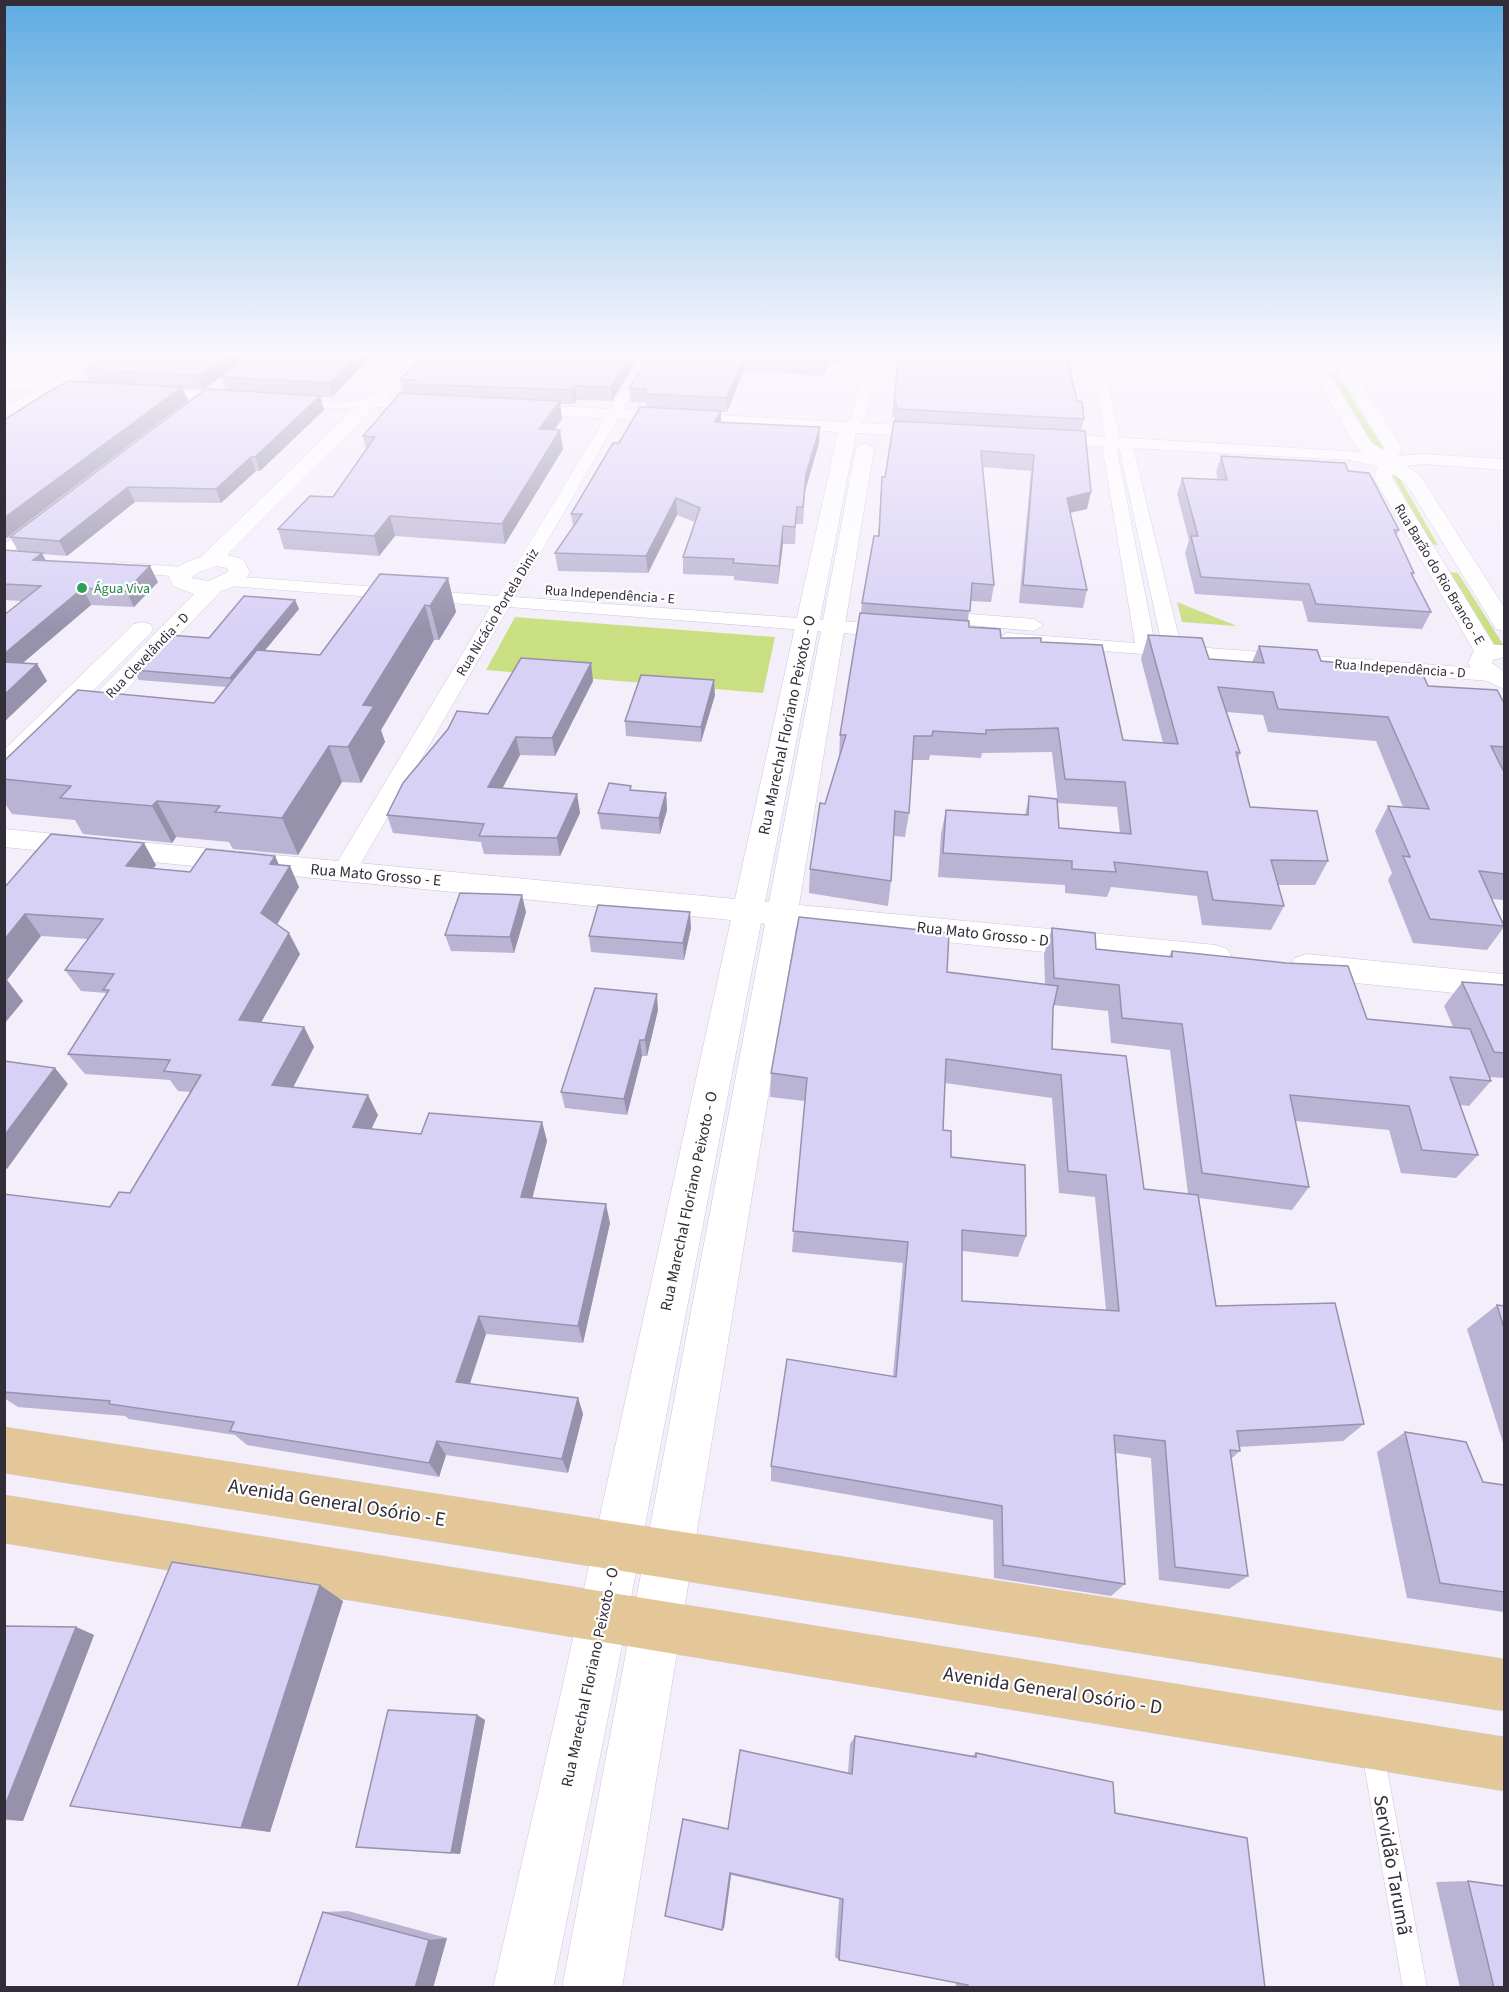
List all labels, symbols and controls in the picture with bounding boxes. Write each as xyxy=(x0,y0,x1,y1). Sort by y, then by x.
street label: Rua Barão do Rio Branco - E xyxy=(1389,500,1489,649)
street label: Rua Nicácio Portela Diniz xyxy=(452,545,544,680)
place label: Água Viva xyxy=(94,579,150,599)
street label: Rua Independência - E xyxy=(544,580,676,610)
marker: Água Viva xyxy=(75,581,89,595)
street label: Rua Clevelândia - D xyxy=(101,608,194,703)
street label: Rua Marechal Floriano Peixoto - O xyxy=(753,613,821,837)
street label: Rua Independência - D xyxy=(1334,654,1466,684)
street label: Rua Mato Grosso - E xyxy=(310,858,442,892)
street label: Rua Mato Grosso - D xyxy=(916,916,1050,952)
street label: Rua Marechal Floriano Peixoto - O xyxy=(655,1089,723,1313)
street label: Avenida General Osório - E xyxy=(226,1472,448,1534)
street label: Rua Marechal Floriano Peixoto - O xyxy=(556,1565,624,1789)
street label: Avenida General Osório - D xyxy=(941,1660,1164,1722)
street label: Servidão Tarumã xyxy=(1366,1793,1418,1938)

